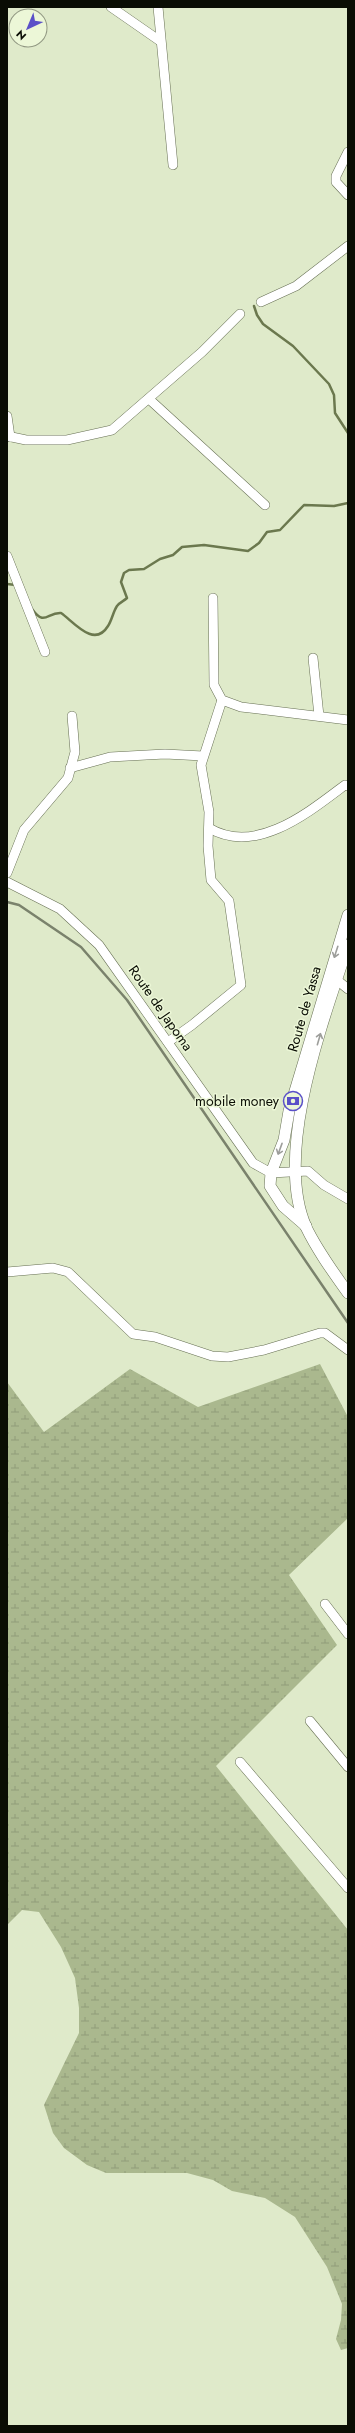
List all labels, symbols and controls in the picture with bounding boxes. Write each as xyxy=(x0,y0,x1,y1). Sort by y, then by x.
north arrow xyxy=(8,8,48,48)
text: N xyxy=(12,26,30,44)
one-way arrow xyxy=(332,945,339,958)
street label: Route de Japoma xyxy=(124,961,198,1055)
street label: Route de Yassa xyxy=(282,964,326,1054)
one-way arrow xyxy=(316,1032,323,1045)
bank icon: mobile money xyxy=(282,1090,304,1112)
place label: mobile money xyxy=(195,1091,280,1111)
one-way arrow xyxy=(276,1142,284,1154)

